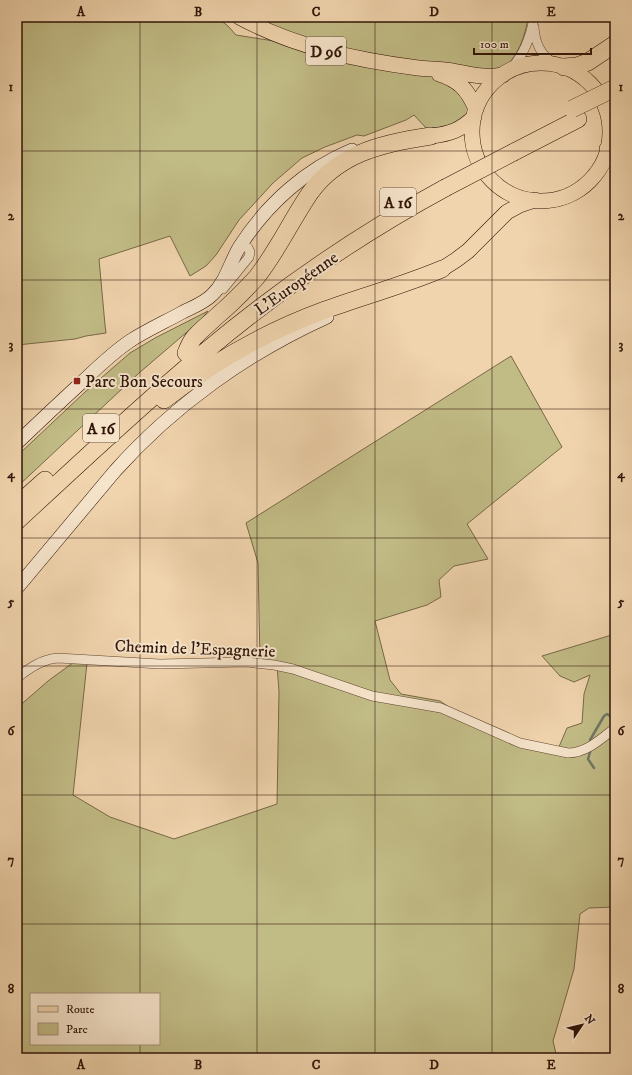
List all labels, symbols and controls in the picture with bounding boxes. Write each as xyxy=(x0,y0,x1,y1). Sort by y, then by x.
text: A xyxy=(76,4,86,20)
text: B xyxy=(194,4,202,20)
text: C xyxy=(312,4,321,20)
text: D xyxy=(429,4,439,20)
text: E xyxy=(546,4,556,20)
scale bar xyxy=(474,30,591,56)
road number: D 96 xyxy=(306,37,346,65)
text: 100 m xyxy=(480,37,509,52)
text: 1 xyxy=(9,79,14,95)
text: 1 xyxy=(619,79,624,95)
road number: A 16 xyxy=(380,188,416,216)
text: 2 xyxy=(8,208,15,224)
text: 2 xyxy=(618,208,625,224)
street label: L'Européenne xyxy=(250,247,343,321)
text: 3 xyxy=(9,337,14,353)
text: 3 xyxy=(619,337,624,353)
place label: Parc Bon Secours xyxy=(85,371,203,393)
marker: Parc Bon Secours xyxy=(72,376,82,386)
road number: A 16 xyxy=(83,414,119,442)
text: 4 xyxy=(6,466,15,483)
text: 4 xyxy=(616,466,625,483)
text: 5 xyxy=(7,594,15,610)
text: 5 xyxy=(617,594,625,610)
street label: Chemin de l'Espagnerie xyxy=(114,635,276,663)
text: 6 xyxy=(8,723,16,739)
text: 6 xyxy=(618,723,626,739)
text: 7 xyxy=(8,852,15,868)
text: 7 xyxy=(618,852,625,868)
text: 8 xyxy=(8,981,15,997)
text: 8 xyxy=(618,981,625,997)
legend xyxy=(30,993,160,1045)
text: Route xyxy=(66,1002,94,1017)
north arrow xyxy=(562,1005,602,1045)
text: N xyxy=(581,1012,598,1028)
text: Parc xyxy=(66,1022,88,1037)
text: A xyxy=(76,1057,86,1073)
text: B xyxy=(194,1057,202,1073)
text: C xyxy=(312,1057,321,1073)
text: D xyxy=(429,1057,439,1073)
text: E xyxy=(546,1057,556,1073)

